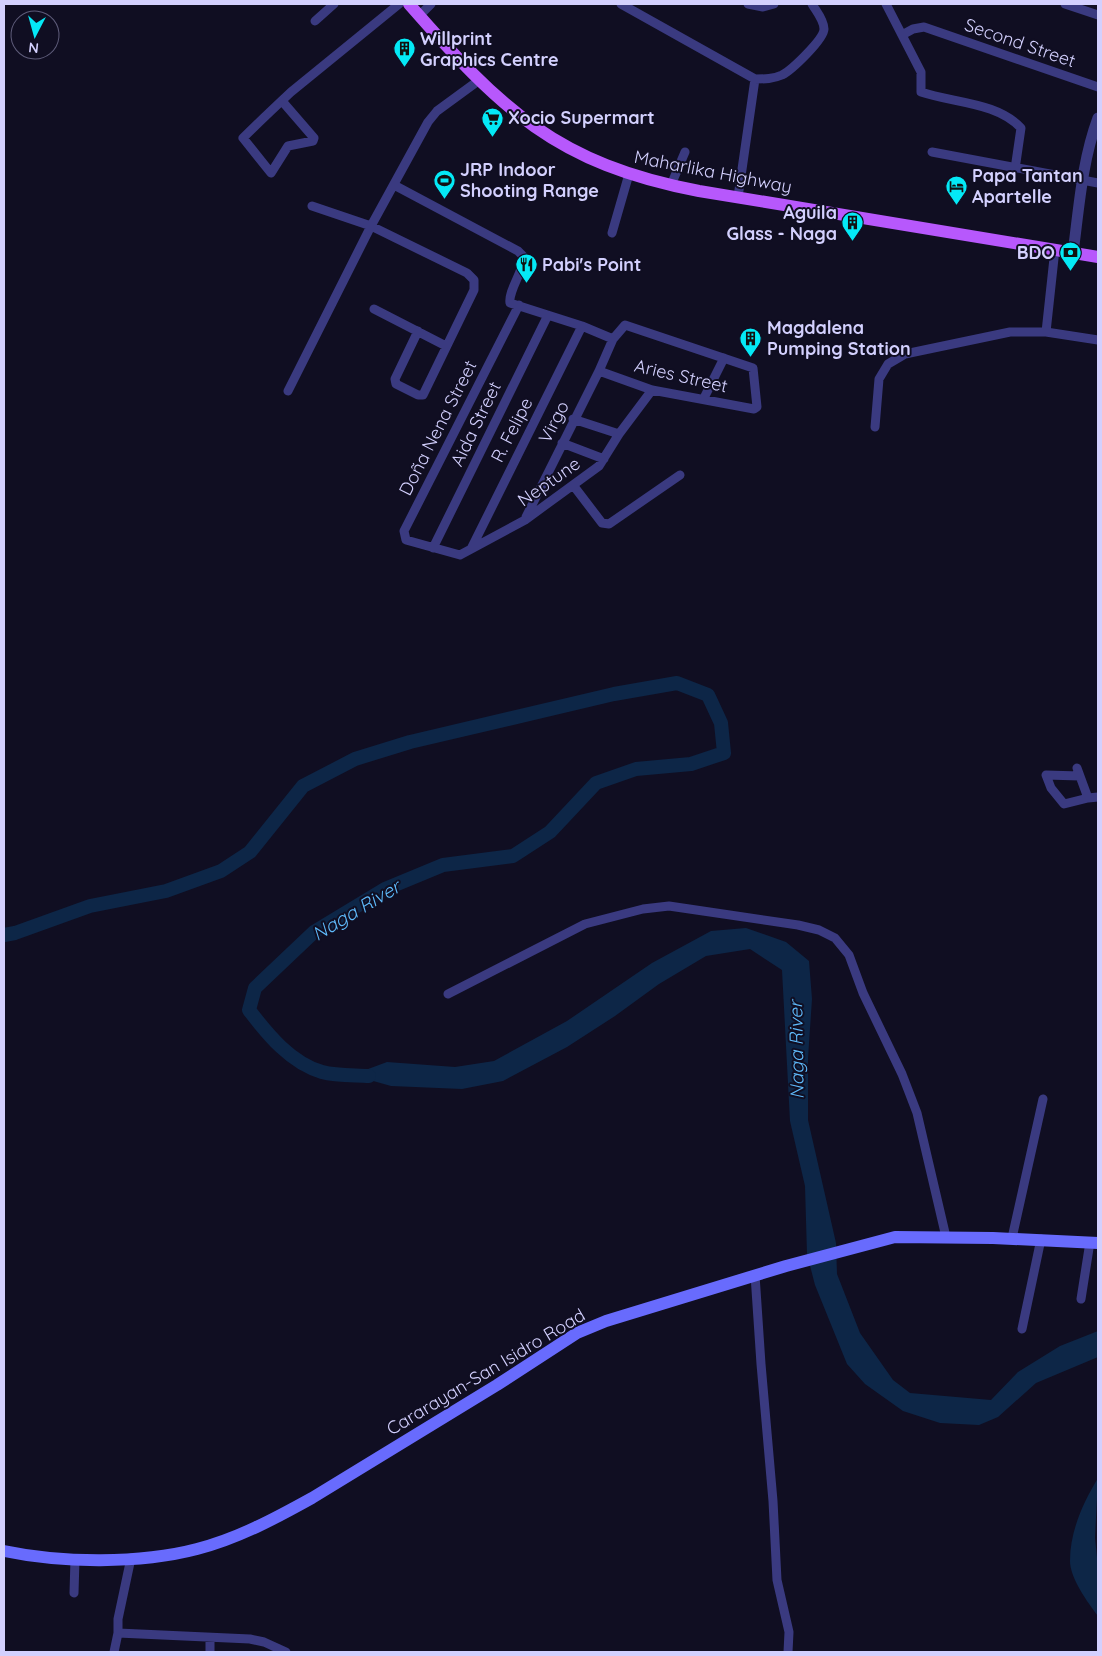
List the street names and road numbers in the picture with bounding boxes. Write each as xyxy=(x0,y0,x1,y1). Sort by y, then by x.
street label: Second Street xyxy=(962,13,1079,72)
street label: Maharlika Highway xyxy=(632,145,794,198)
street label: Aries Street xyxy=(632,354,730,397)
street label: Doña Nena Street xyxy=(394,356,482,499)
street label: Aida Street xyxy=(445,378,506,470)
street label: R. Felipe xyxy=(486,394,538,466)
street label: Virgo xyxy=(533,397,574,447)
street label: Neptune xyxy=(513,452,584,511)
street label: Cararayan-San Isidro Road xyxy=(382,1303,589,1440)

